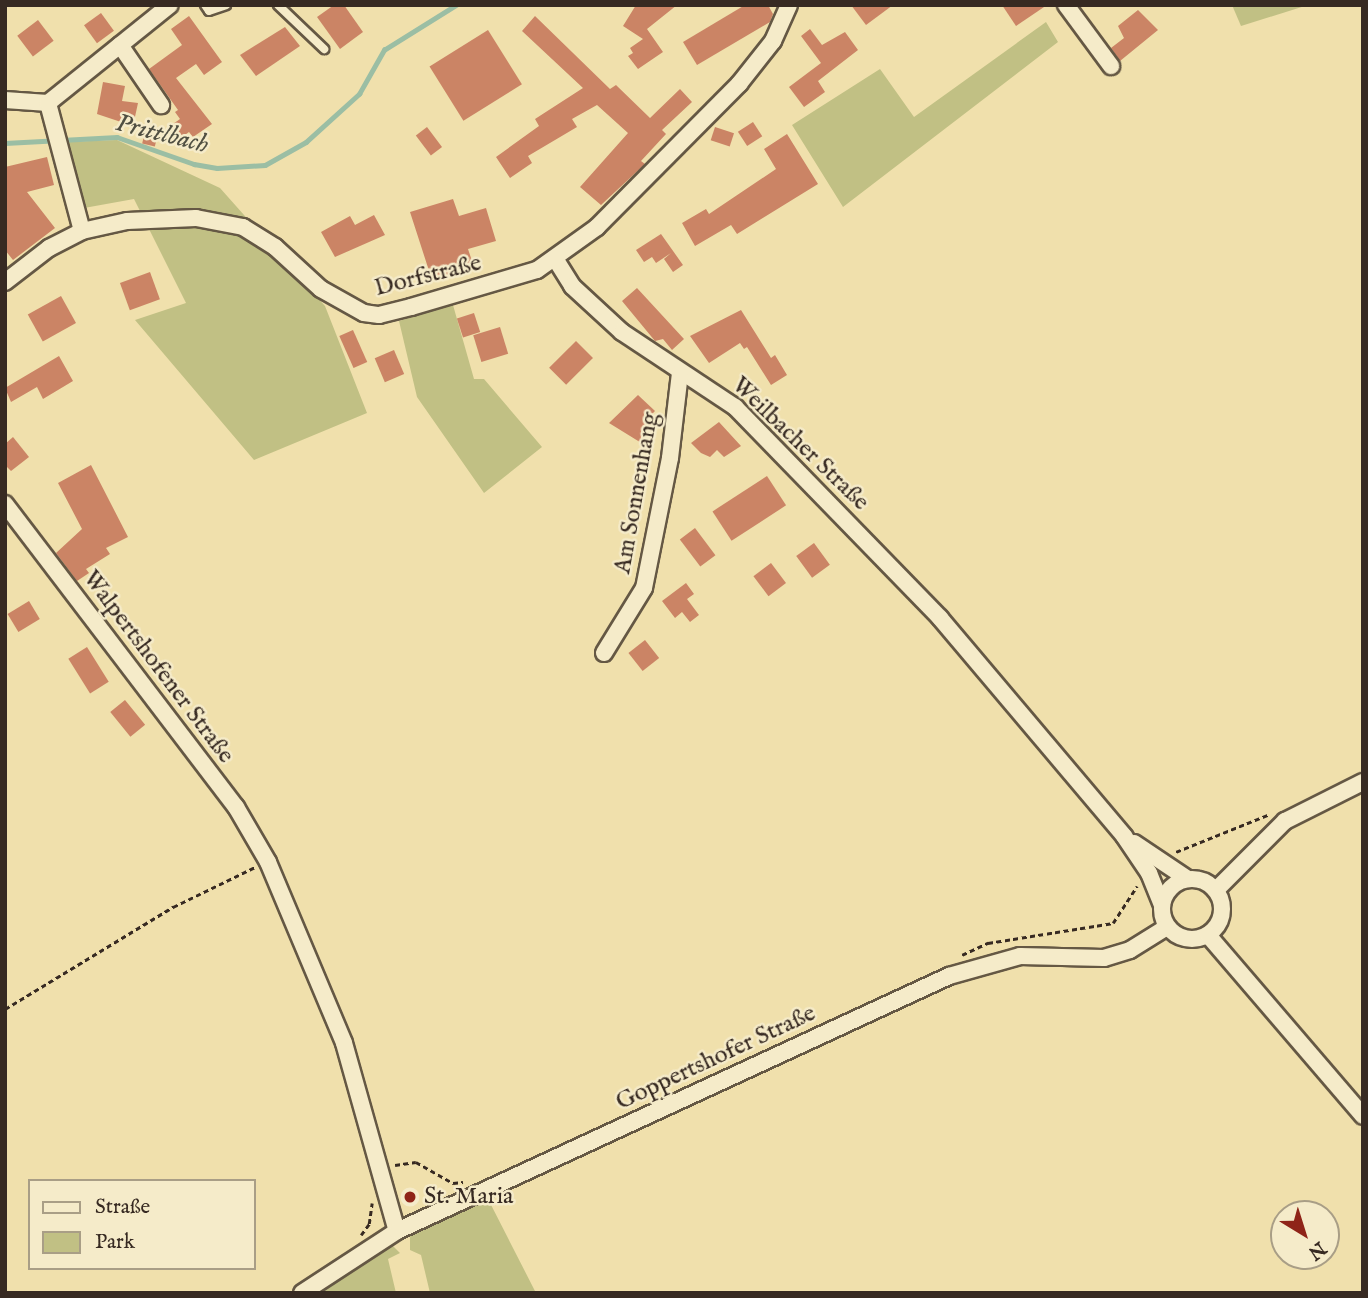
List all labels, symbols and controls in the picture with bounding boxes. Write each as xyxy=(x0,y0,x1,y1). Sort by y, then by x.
water label: Prittlbach xyxy=(112,107,212,161)
street label: Dorfstraße xyxy=(372,249,484,303)
street label: Weilbacher Straße xyxy=(725,371,875,517)
street label: Am Sonnenhang xyxy=(609,410,665,576)
street label: Walpertshofener Straße xyxy=(76,565,240,769)
street label: Goppertshofer Straße xyxy=(612,999,820,1117)
legend xyxy=(28,1179,256,1270)
place label: St. Maria xyxy=(424,1183,513,1211)
marker: St. Maria xyxy=(402,1189,418,1205)
text: Straße xyxy=(95,1194,150,1221)
north arrow xyxy=(1270,1200,1340,1270)
text: Park xyxy=(95,1229,135,1256)
text: N xyxy=(1303,1235,1331,1264)

